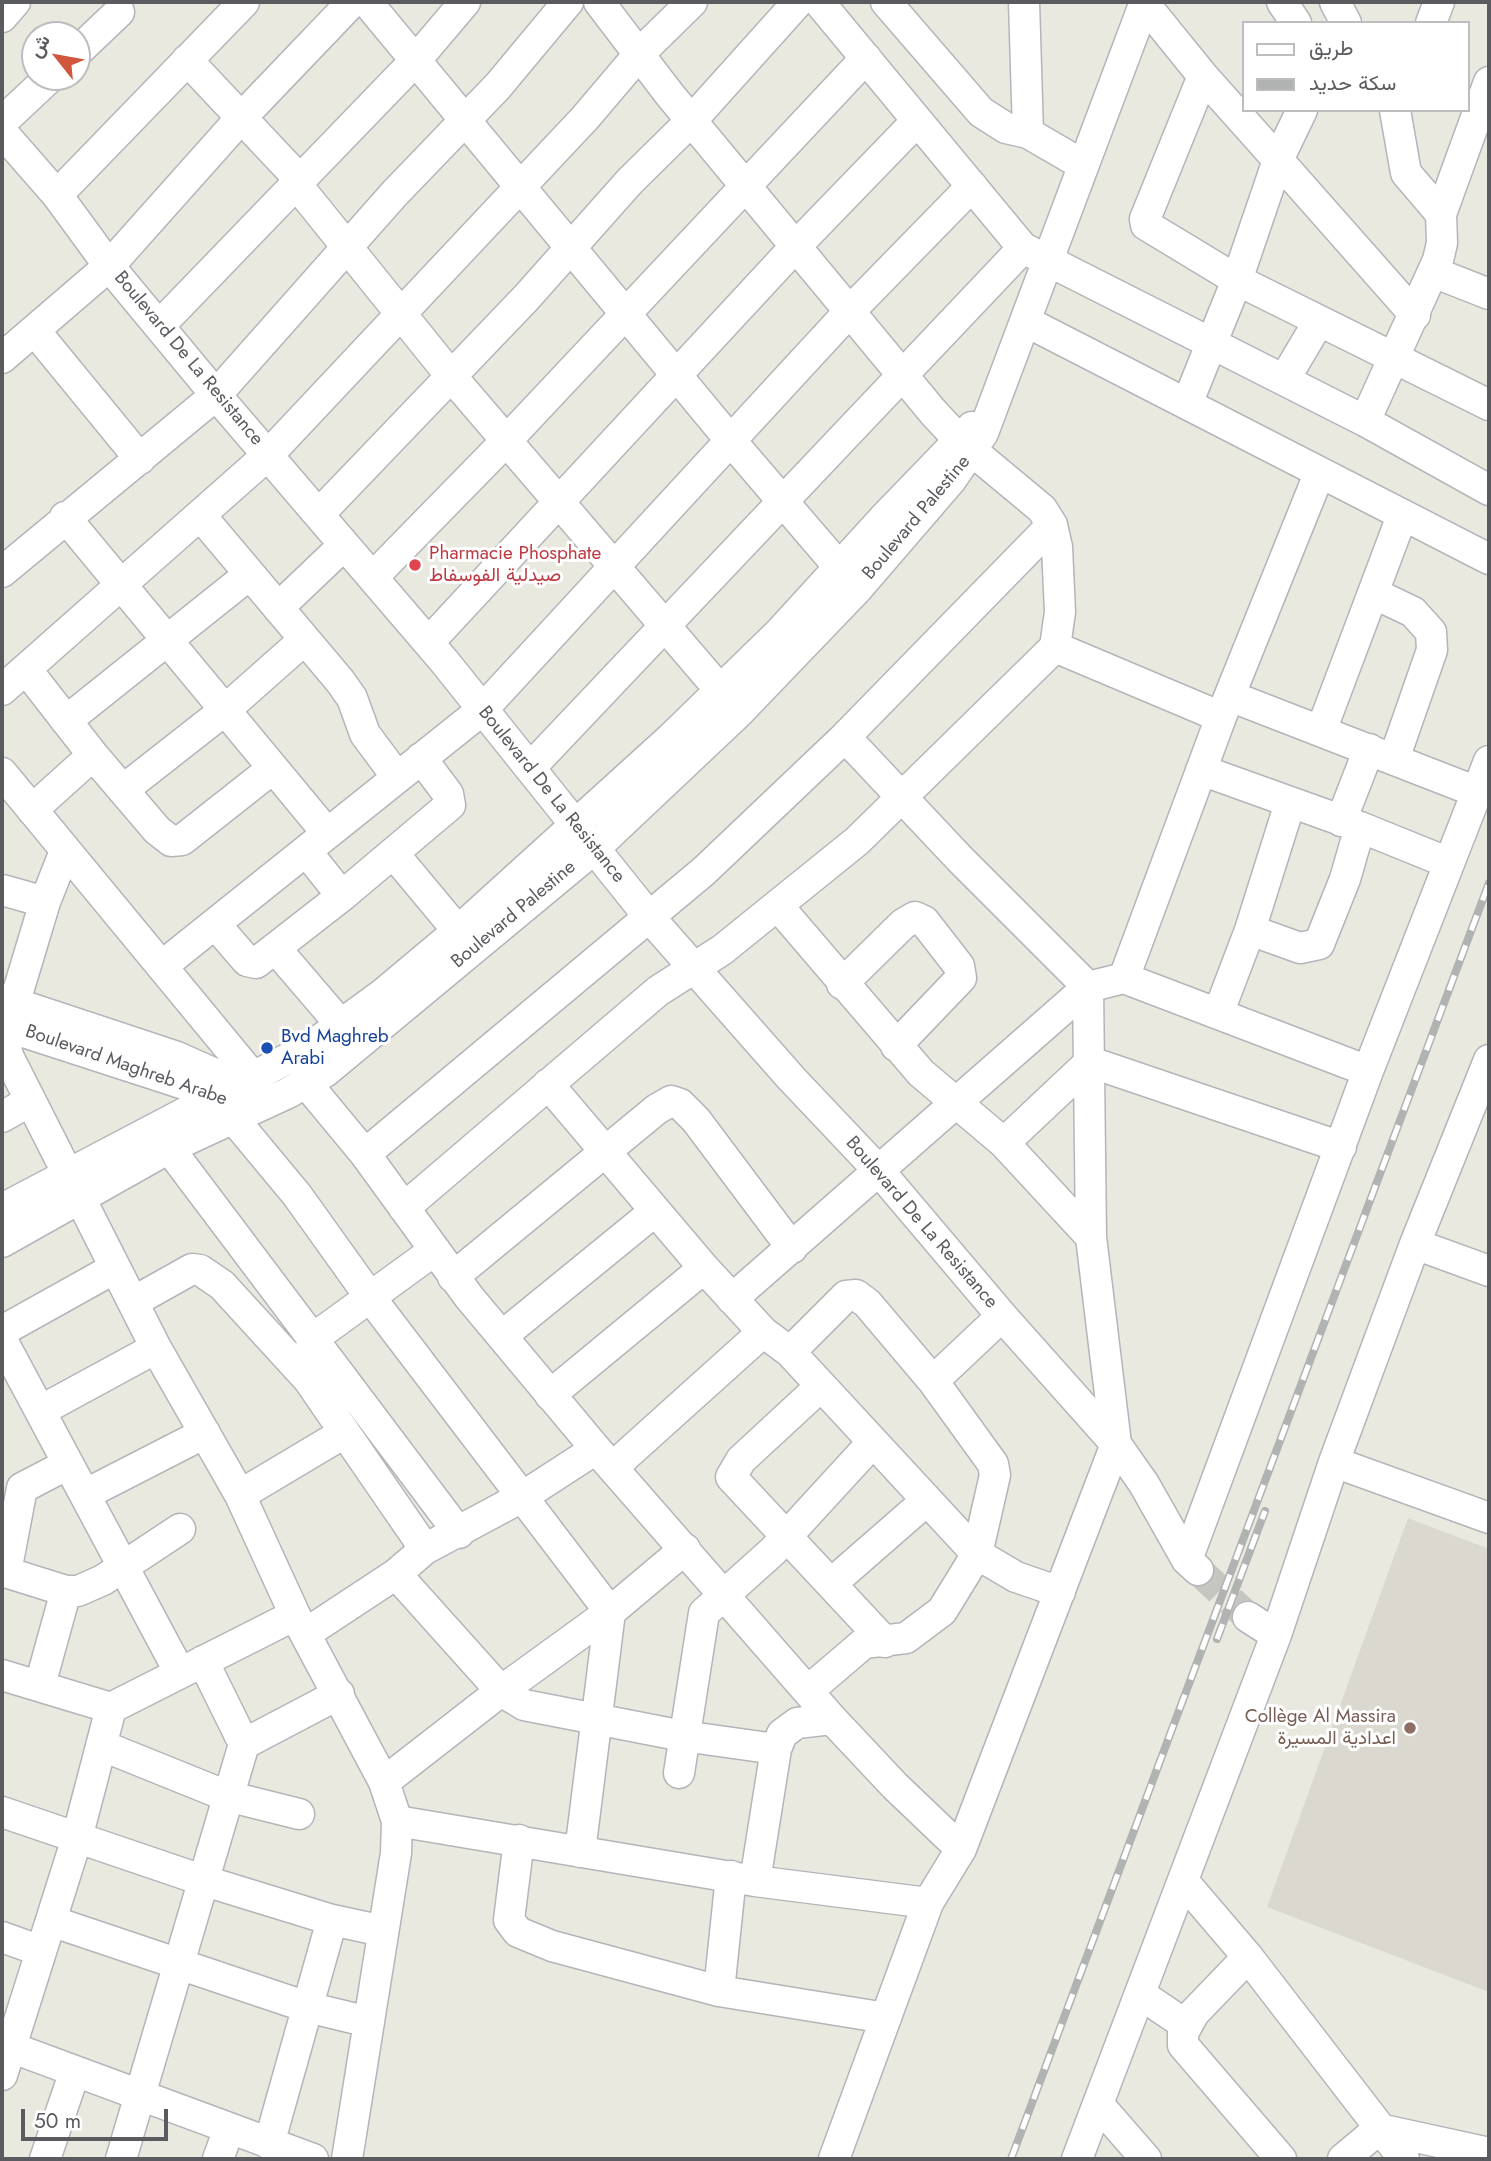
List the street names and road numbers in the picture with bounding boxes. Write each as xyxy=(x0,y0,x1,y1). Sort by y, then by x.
street label: Boulevard De La Resistance xyxy=(108,267,268,451)
street label: Boulevard Palestine xyxy=(858,451,976,585)
street label: Boulevard De La Resistance xyxy=(473,702,629,888)
street label: Boulevard Palestine xyxy=(447,856,581,974)
street label: Boulevard Maghreb Arabe xyxy=(22,1021,230,1111)
street label: Boulevard De La Resistance xyxy=(840,1132,1002,1314)

